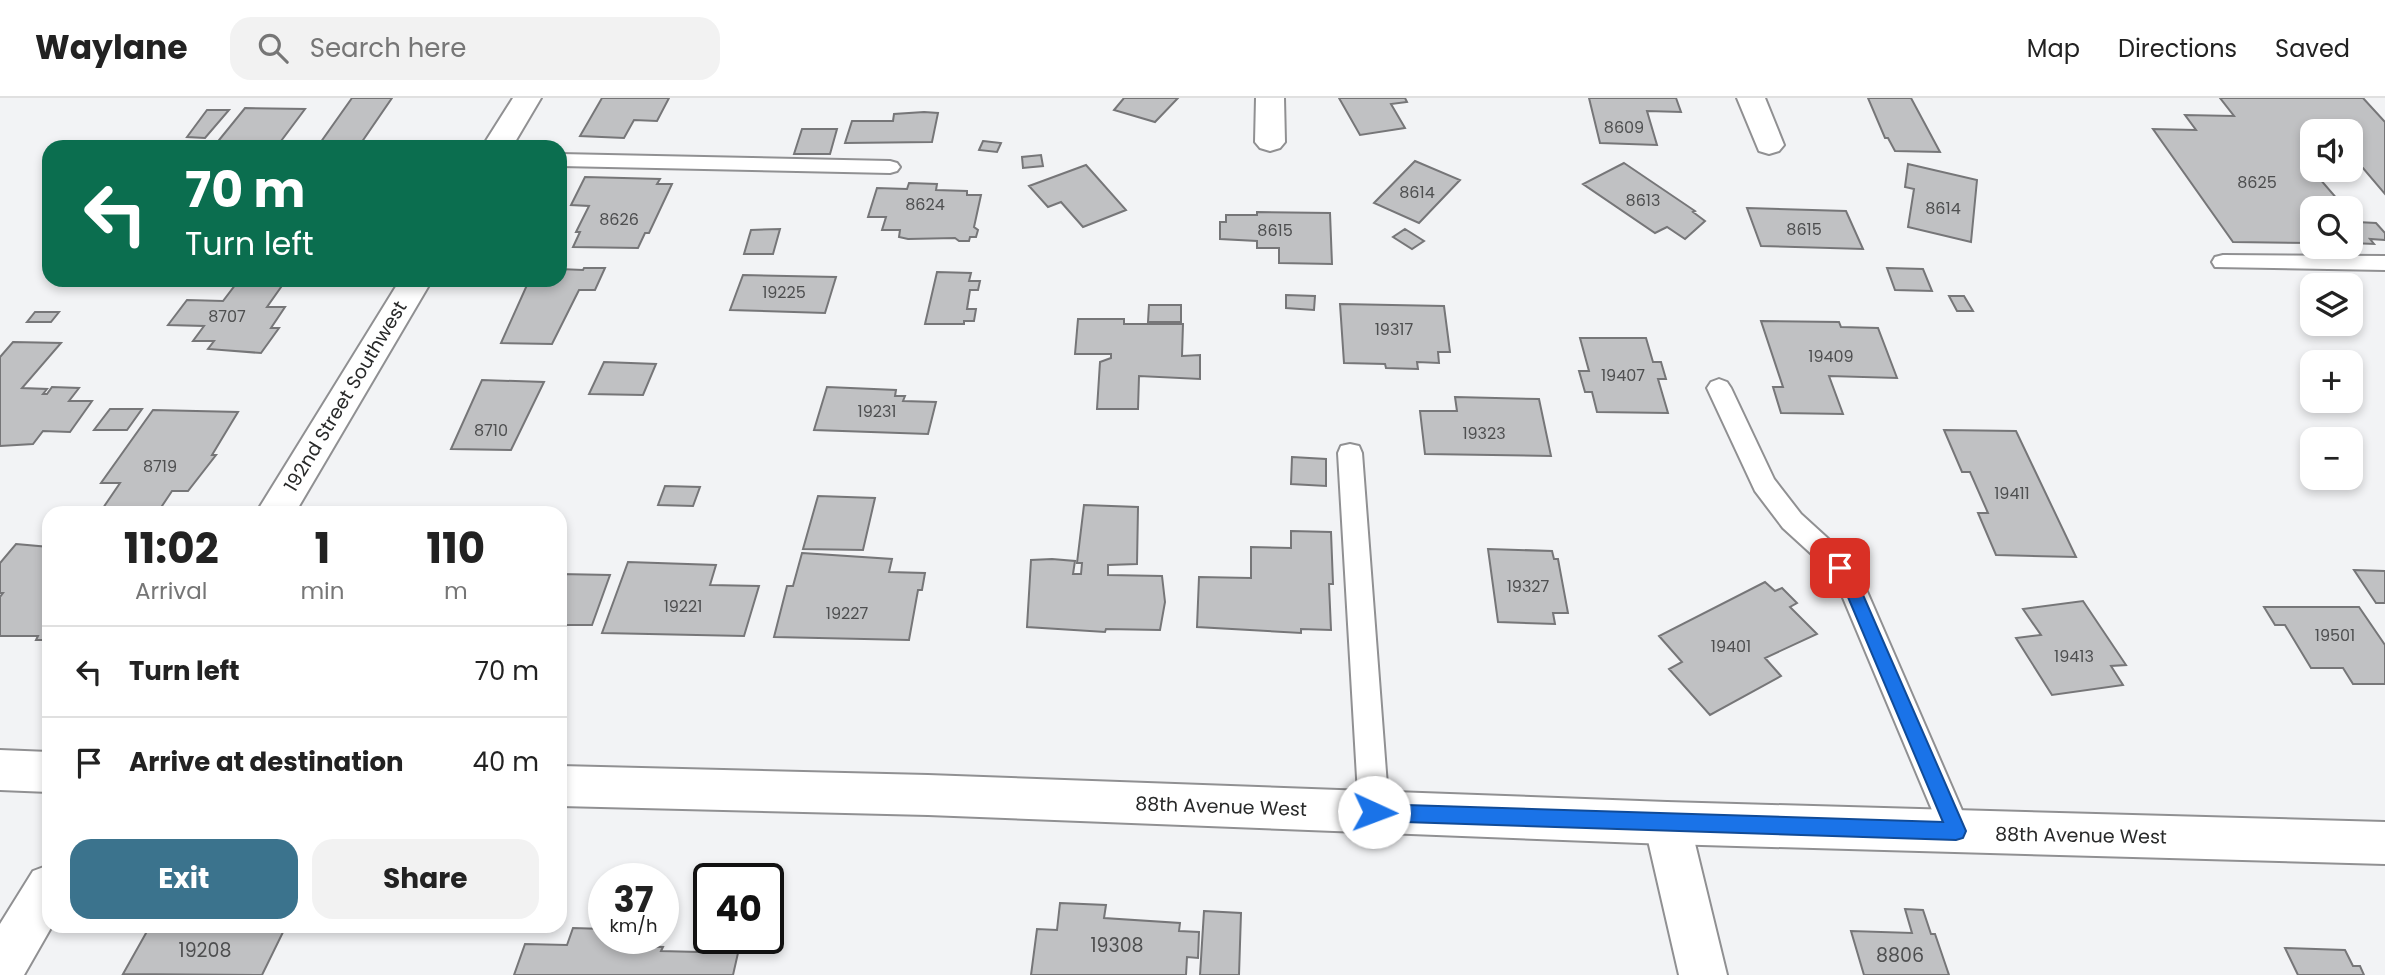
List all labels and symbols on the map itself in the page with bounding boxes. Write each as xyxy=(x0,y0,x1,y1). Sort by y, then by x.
house number: 8609 xyxy=(1604,116,1644,139)
house number: 8625 xyxy=(2237,171,2277,194)
house number: 8614 xyxy=(1399,181,1435,204)
house number: 8613 xyxy=(1626,189,1660,212)
house number: 8624 xyxy=(905,193,945,216)
house number: 8614 xyxy=(1925,197,1961,220)
house number: 8626 xyxy=(599,208,639,231)
house number: 8615 xyxy=(1786,218,1822,241)
house number: 8615 xyxy=(1257,219,1293,242)
house number: 19225 xyxy=(762,281,806,304)
street label: 192nd Street Southwest xyxy=(278,296,413,497)
house number: 8707 xyxy=(208,305,246,328)
house number: 19317 xyxy=(1375,318,1414,341)
house number: 19409 xyxy=(1808,345,1854,368)
house number: 19407 xyxy=(1601,364,1645,387)
house number: 19231 xyxy=(858,400,896,423)
house number: 8710 xyxy=(474,419,508,442)
house number: 19323 xyxy=(1462,422,1506,445)
house number: 8719 xyxy=(143,455,177,478)
house number: 19411 xyxy=(1994,482,2030,505)
pin xyxy=(1810,538,1870,598)
house number: 19327 xyxy=(1507,575,1550,598)
house number: 19221 xyxy=(664,595,702,618)
house number: 19227 xyxy=(826,602,868,625)
house number: 19501 xyxy=(2315,624,2355,647)
house number: 19401 xyxy=(1711,635,1751,658)
house number: 19413 xyxy=(2054,645,2094,668)
position arrow xyxy=(1337,775,1411,849)
street label: 88th Avenue West xyxy=(1135,790,1307,823)
street label: 88th Avenue West xyxy=(1995,821,2167,850)
speed limit sign: 40 xyxy=(693,863,784,954)
house number: 19308 xyxy=(1090,932,1144,959)
house number: 19208 xyxy=(179,937,231,964)
house number: 8806 xyxy=(1876,942,1924,969)

